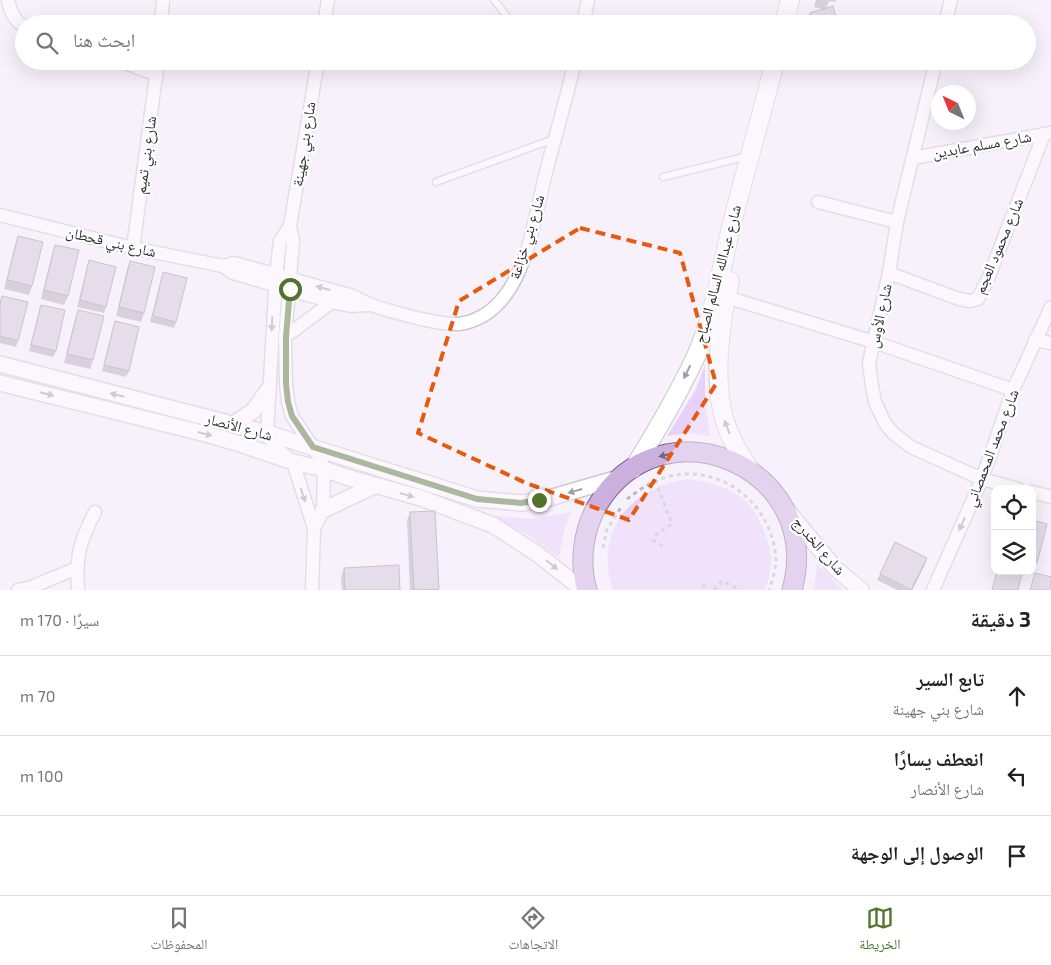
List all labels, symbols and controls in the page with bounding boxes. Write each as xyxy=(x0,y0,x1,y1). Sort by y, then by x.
search box xyxy=(15,15,1036,70)
text: ابحث هنا xyxy=(73,28,135,51)
icon: search xyxy=(33,29,61,57)
north arrow xyxy=(931,85,976,130)
street label: شارع بني جهينة xyxy=(287,100,322,188)
street label: شارع بني تميم xyxy=(131,115,163,196)
street label: شارع مسلم عابدين xyxy=(931,126,1033,164)
street label: شارع بني خزاعة xyxy=(505,192,551,282)
street label: شارع محمود العجم xyxy=(970,195,1028,297)
street label: شارع عبدالله السالم الصباح xyxy=(690,202,746,345)
street label: شارع بني قحطان xyxy=(63,222,158,264)
route start xyxy=(279,278,302,301)
street label: شارع الأوس xyxy=(863,282,897,350)
one-way arrow xyxy=(315,283,330,291)
one-way arrow xyxy=(268,316,276,332)
one-way arrow xyxy=(683,365,691,380)
street label: شارع محمد المحمصاني xyxy=(960,386,1025,510)
one-way arrow xyxy=(110,390,125,398)
one-way arrow xyxy=(40,391,55,399)
street label: شارع الأنصار xyxy=(202,408,275,446)
one-way arrow xyxy=(723,419,731,434)
one-way arrow xyxy=(197,430,213,438)
one-way arrow xyxy=(658,451,673,459)
map controls xyxy=(991,485,1036,575)
button: locate xyxy=(991,485,1036,530)
one-way arrow xyxy=(568,487,583,495)
one-way arrow xyxy=(300,488,308,503)
route end xyxy=(528,489,551,512)
one-way arrow xyxy=(399,491,414,499)
street label: شارع الخدرج xyxy=(788,513,850,579)
one-way arrow xyxy=(958,517,966,531)
button: layers xyxy=(991,530,1036,575)
one-way arrow xyxy=(545,559,558,570)
text: 3 دقيقة xyxy=(970,606,1031,631)
text: سيرًا · 170 m xyxy=(20,610,99,629)
text: تابع السير xyxy=(917,667,984,690)
icon: ahead xyxy=(1003,682,1031,710)
text: 70 m xyxy=(20,686,55,705)
text: شارع بني جهينة xyxy=(892,699,984,718)
text: انعطف يسارًا xyxy=(894,747,984,770)
icon: left xyxy=(1003,762,1031,790)
text: 100 m xyxy=(20,766,63,785)
text: شارع الأنصار xyxy=(911,779,984,798)
text: الوصول إلى الوجهة xyxy=(851,841,984,864)
icon: arrive xyxy=(1003,842,1031,870)
tab: المحفوظات xyxy=(151,904,207,958)
tab: الاتجاهات xyxy=(509,904,558,958)
tab: الخريطة xyxy=(859,904,900,958)

